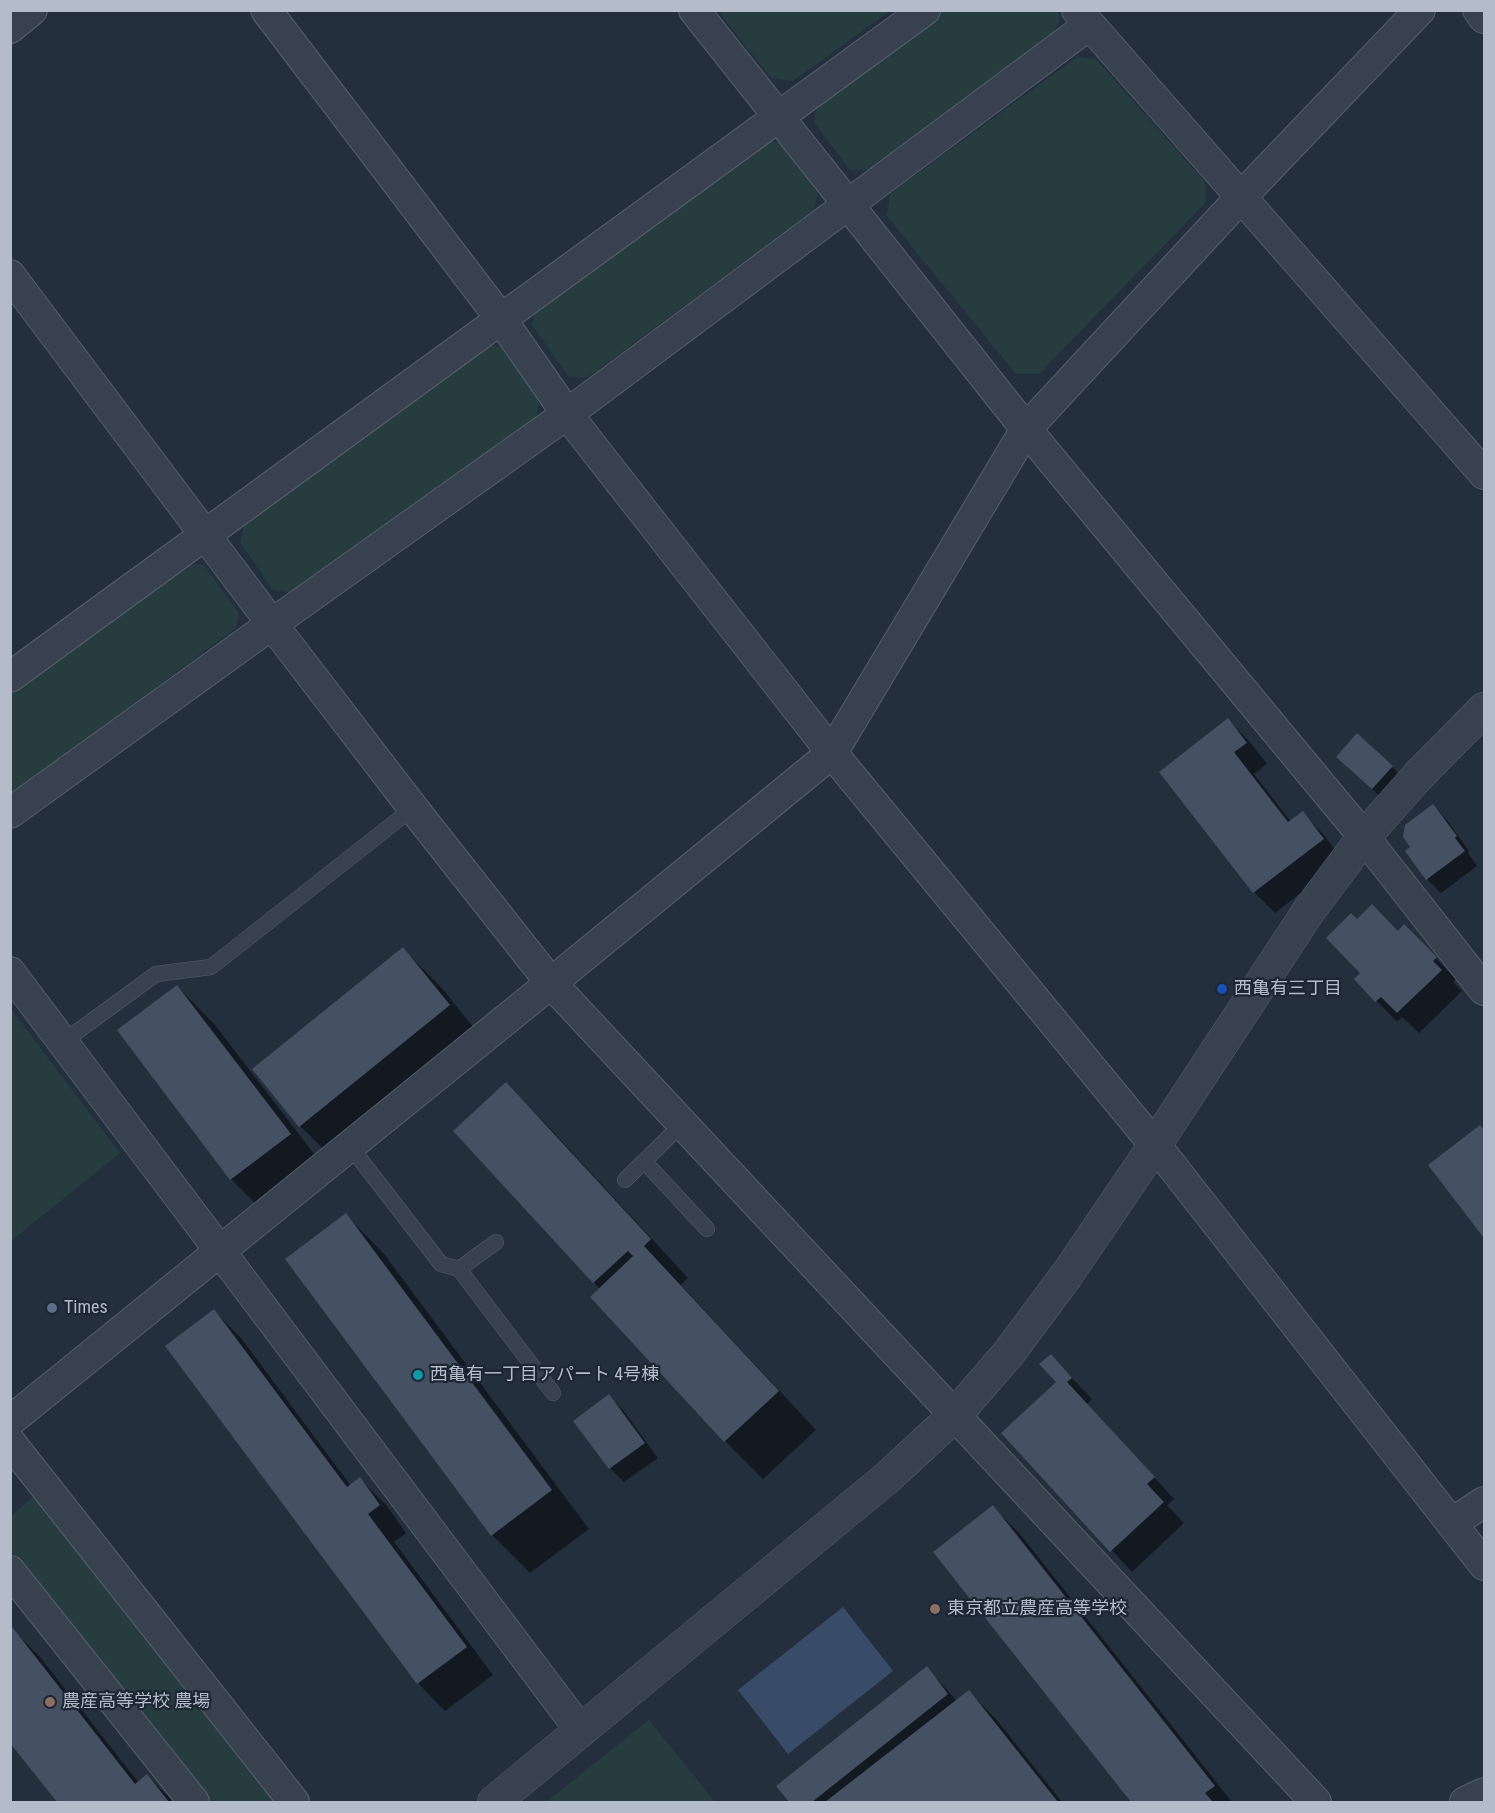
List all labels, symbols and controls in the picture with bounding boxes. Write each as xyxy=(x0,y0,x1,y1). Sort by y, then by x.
place label: 西亀有三丁目 xyxy=(1234,978,1342,1000)
marker: 西亀有三丁目 xyxy=(1215,982,1229,996)
place label: Times xyxy=(64,1297,108,1319)
marker: Times xyxy=(45,1301,59,1315)
place label: 西亀有一丁目アパート 4号棟 xyxy=(430,1364,659,1386)
marker: 西亀有一丁目アパート 4号棟 xyxy=(411,1368,425,1382)
place label: 東京都立農産高等学校 xyxy=(947,1598,1127,1620)
marker: 東京都立農産高等学校 xyxy=(928,1602,942,1616)
place label: 農産高等学校 農場 xyxy=(62,1691,210,1713)
marker: 農産高等学校 農場 xyxy=(43,1695,57,1709)

